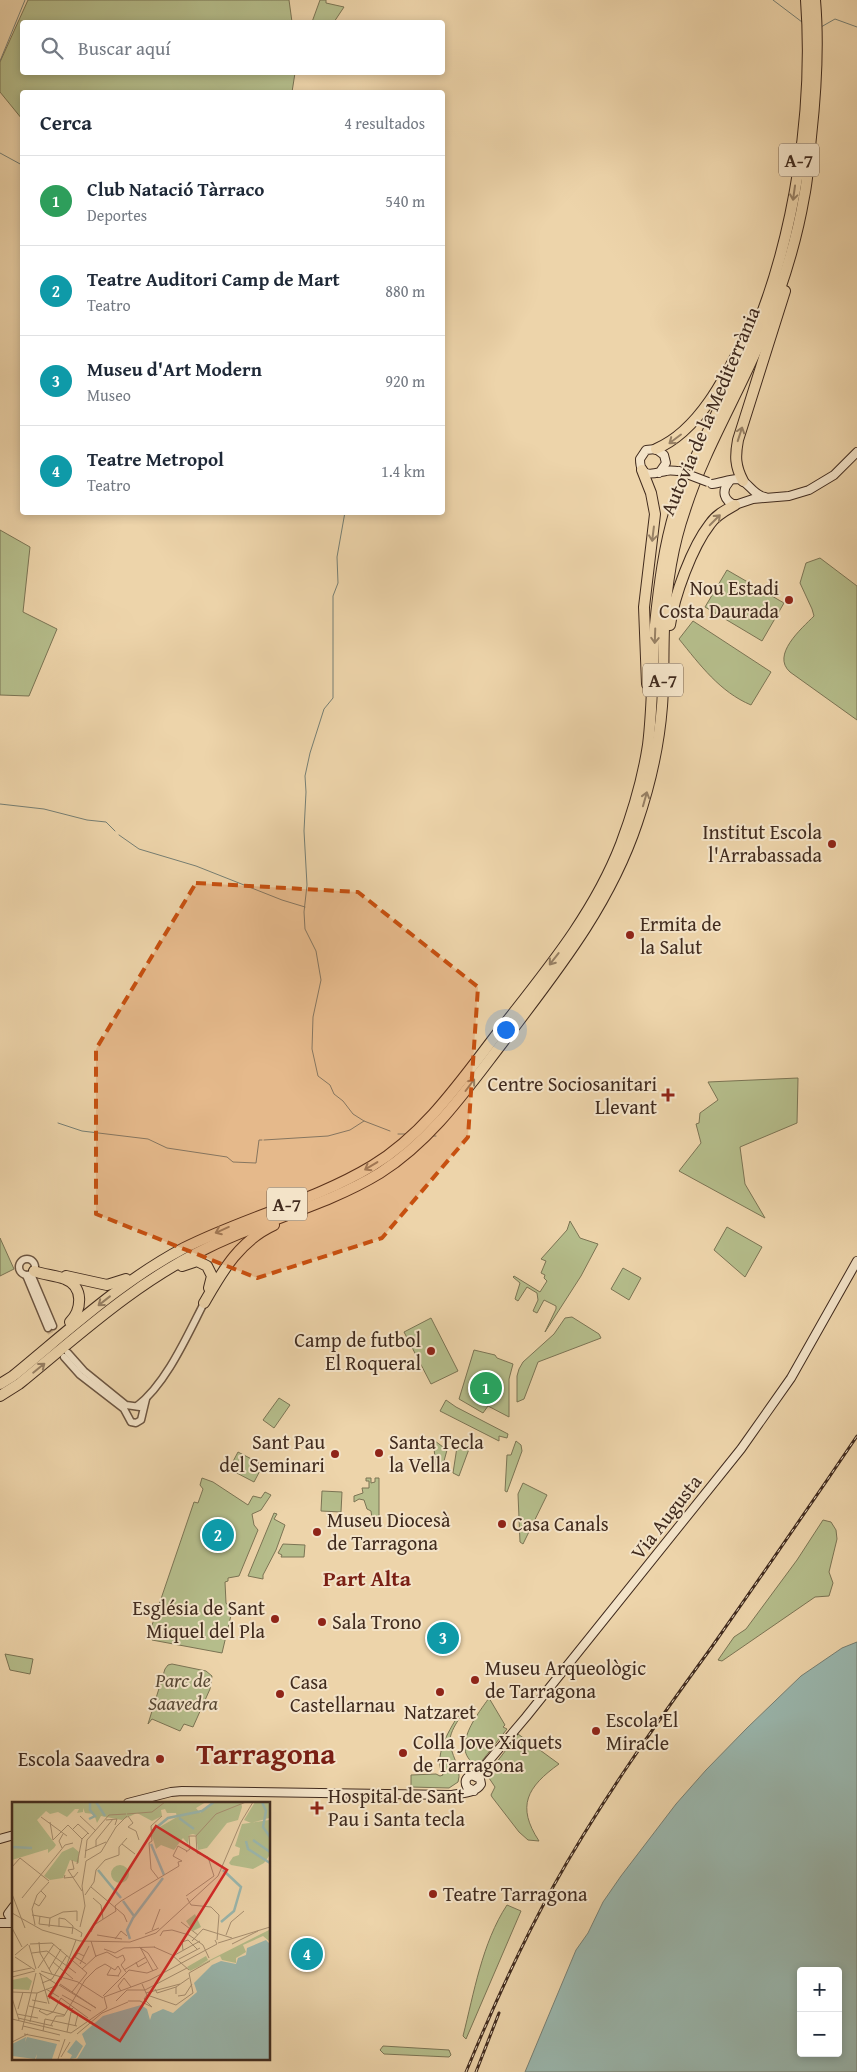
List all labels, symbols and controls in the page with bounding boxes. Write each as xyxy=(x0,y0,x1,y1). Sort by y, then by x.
search box xyxy=(20,20,445,75)
icon: search xyxy=(38,34,66,62)
text: Buscar aquí xyxy=(78,34,171,62)
text: Cerca xyxy=(40,107,92,138)
text: 4 resultados xyxy=(344,111,425,135)
road number: A-7 xyxy=(779,144,819,176)
text: Club Natació Tàrraco xyxy=(87,175,264,203)
one-way arrow xyxy=(789,185,799,201)
text: 1 xyxy=(52,189,60,213)
text: 540 m xyxy=(385,189,425,213)
text: Deportes xyxy=(87,203,147,227)
text: Teatre Auditori Camp de Mart xyxy=(87,265,340,293)
text: 2 xyxy=(52,279,60,303)
text: 880 m xyxy=(385,279,425,303)
text: Teatro xyxy=(87,293,131,317)
street label: Autovia de la Mediterrània xyxy=(652,302,767,520)
text: Museu d'Art Modern xyxy=(87,355,262,383)
text: 3 xyxy=(52,369,60,393)
text: 920 m xyxy=(385,369,425,393)
text: Museo xyxy=(87,383,131,407)
one-way arrow xyxy=(736,427,745,443)
one-way arrow xyxy=(668,434,682,444)
text: Teatre Metropol xyxy=(87,445,224,473)
text: 4 xyxy=(52,459,60,483)
text: 1.4 km xyxy=(381,459,425,483)
text: Teatro xyxy=(87,473,131,497)
one-way arrow xyxy=(708,514,721,526)
one-way arrow xyxy=(648,526,658,542)
place label: Nou Estadi Costa Daurada xyxy=(659,573,780,625)
marker: Nou Estadi Costa Daurada xyxy=(783,594,795,606)
one-way arrow xyxy=(650,628,659,644)
road number: A-7 xyxy=(643,664,683,696)
one-way arrow xyxy=(640,791,650,807)
place label: Institut Escola l'Arrabassada xyxy=(702,817,823,869)
marker: Institut Escola l'Arrabassada xyxy=(826,838,838,850)
place label: Ermita de la Salut xyxy=(640,909,721,961)
marker: Ermita de la Salut xyxy=(624,929,636,941)
one-way arrow xyxy=(549,953,560,966)
your location xyxy=(493,1017,519,1043)
place label: Centre Sociosanitari Llevant xyxy=(487,1069,657,1121)
one-way arrow xyxy=(465,1079,476,1092)
marker: Centre Sociosanitari Llevant xyxy=(661,1088,675,1102)
one-way arrow xyxy=(365,1162,379,1172)
road number: A-7 xyxy=(267,1188,307,1220)
one-way arrow xyxy=(215,1226,230,1236)
one-way arrow xyxy=(98,1295,111,1306)
place label: Camp de futbol El Roqueral xyxy=(294,1325,421,1377)
marker: Camp de futbol El Roqueral xyxy=(425,1345,437,1357)
one-way arrow xyxy=(33,1362,46,1373)
pin: 1 xyxy=(470,1369,502,1407)
place label: Sant Pau del Seminari xyxy=(219,1427,325,1479)
place label: Santa Tecla la Vella xyxy=(389,1427,484,1479)
marker: Santa Tecla la Vella xyxy=(373,1447,385,1459)
marker: Sant Pau del Seminari xyxy=(329,1448,341,1460)
street label: Via Augusta xyxy=(623,1468,708,1565)
place label: Museu Diocesà de Tarragona xyxy=(327,1505,451,1557)
place label: Casa Canals xyxy=(512,1509,609,1538)
pin: 2 xyxy=(202,1516,234,1554)
marker: Casa Canals xyxy=(496,1518,508,1530)
marker: Museu Diocesà de Tarragona xyxy=(311,1526,323,1538)
district label: Part Alta xyxy=(323,1562,412,1594)
place label: Església de Sant Miquel del Pla xyxy=(133,1593,266,1645)
place label: Sala Trono xyxy=(332,1607,421,1636)
marker: Església de Sant Miquel del Pla xyxy=(269,1613,281,1625)
marker: Sala Trono xyxy=(316,1616,328,1628)
pin: 3 xyxy=(427,1619,459,1657)
place label: Museu Arqueològic de Tarragona xyxy=(485,1653,646,1705)
park label: Parc de Saavedra xyxy=(148,1665,219,1717)
place label: Casa Castellarnau xyxy=(290,1667,395,1719)
marker: Museu Arqueològic de Tarragona xyxy=(469,1674,481,1686)
marker: Natzaret xyxy=(434,1686,446,1698)
marker: Casa Castellarnau xyxy=(274,1688,286,1700)
place label: Natzaret xyxy=(404,1697,476,1726)
place label: Escola El Miracle xyxy=(606,1705,679,1757)
marker: Escola El Miracle xyxy=(590,1725,602,1737)
place label: Colla Jove Xiquets de Tarragona xyxy=(413,1727,562,1779)
district label: Tarragona xyxy=(196,1731,336,1775)
place label: Escola Saavedra xyxy=(18,1744,151,1773)
marker: Colla Jove Xiquets de Tarragona xyxy=(397,1747,409,1759)
marker: Escola Saavedra xyxy=(154,1753,166,1765)
place label: Hospital de Sant Pau i Santa tecla xyxy=(328,1781,465,1833)
marker: Hospital de Sant Pau i Santa tecla xyxy=(310,1801,324,1815)
inset map xyxy=(12,1802,270,2060)
place label: Teatre Tarragona xyxy=(443,1879,588,1908)
marker: Teatre Tarragona xyxy=(427,1888,439,1900)
pin: 4 xyxy=(291,1935,323,1973)
map controls xyxy=(797,1967,842,2057)
button: + xyxy=(797,1967,842,2012)
button: − xyxy=(797,2012,842,2057)

